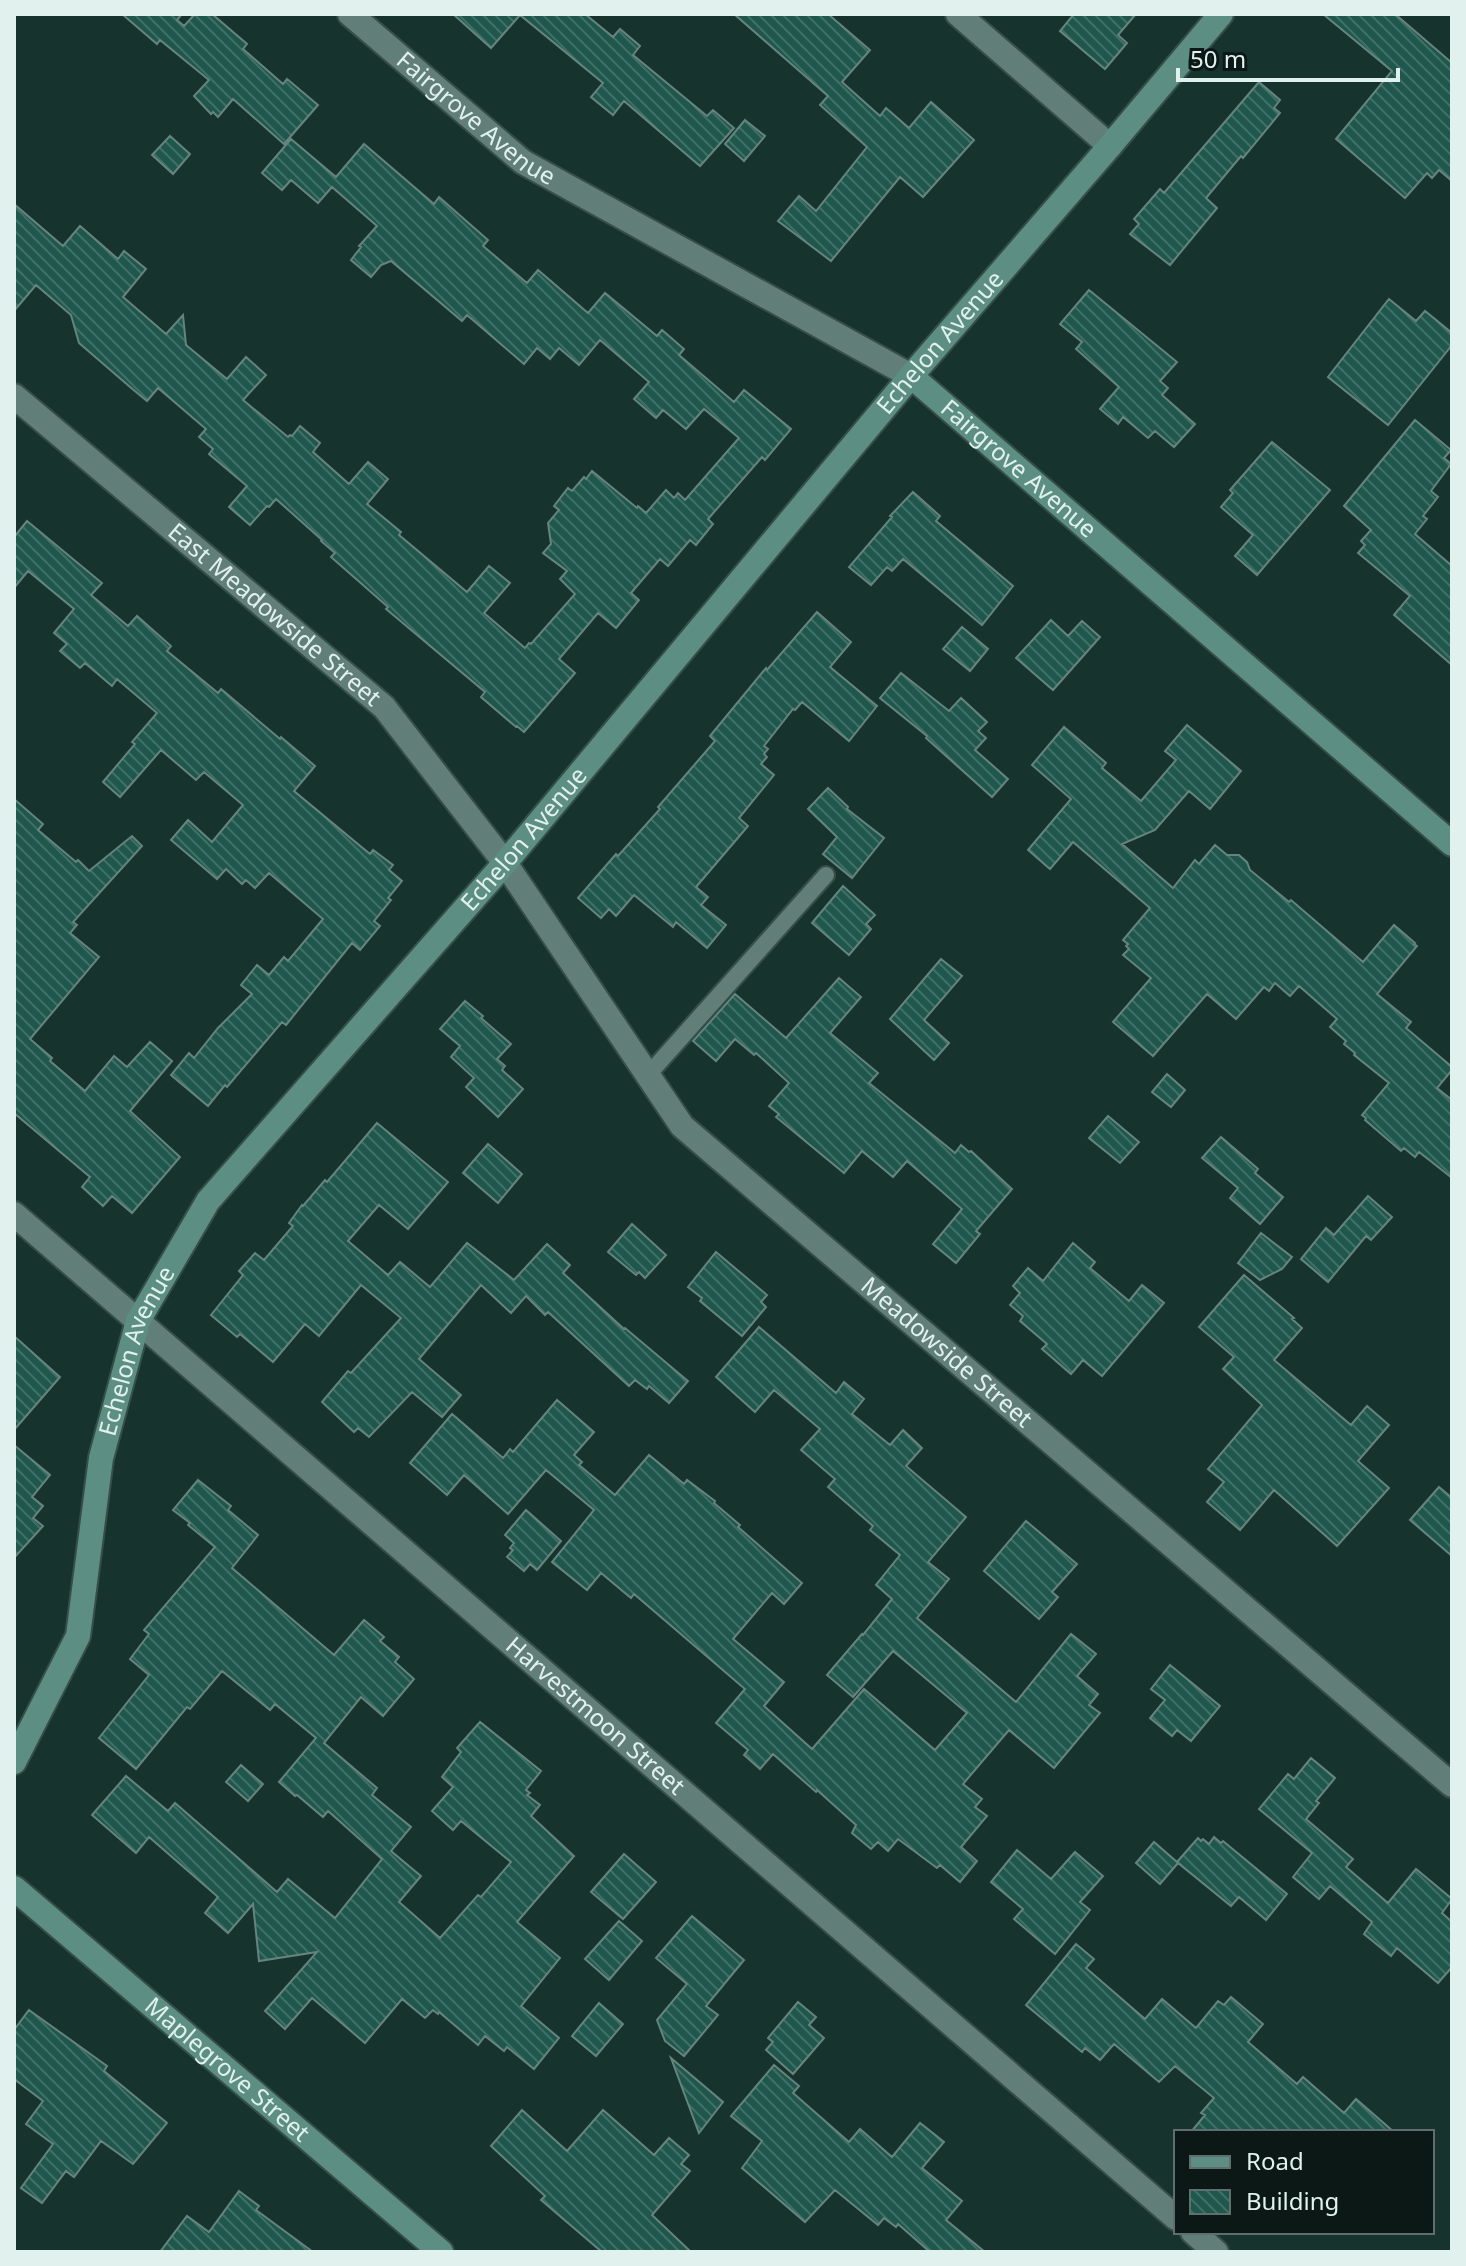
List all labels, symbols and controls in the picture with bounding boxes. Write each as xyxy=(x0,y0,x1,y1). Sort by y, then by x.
scale bar xyxy=(1178,32,1398,82)
text: 50 m xyxy=(1190,42,1246,75)
street label: Fairgrove Avenue xyxy=(390,43,562,192)
street label: Echelon Avenue xyxy=(868,263,1010,420)
street label: Fairgrove Avenue xyxy=(934,391,1104,544)
street label: East Meadowside Street xyxy=(162,514,389,713)
street label: Echelon Avenue xyxy=(452,759,593,917)
street label: Echelon Avenue xyxy=(90,1259,182,1439)
street label: Meadowside Street xyxy=(855,1269,1040,1434)
street label: Harvestmoon Street xyxy=(500,1628,693,1802)
street label: Maplegrove Street xyxy=(139,1989,318,2148)
legend xyxy=(1174,2130,1434,2234)
text: Road xyxy=(1246,2144,1304,2177)
text: Building xyxy=(1246,2184,1339,2217)

